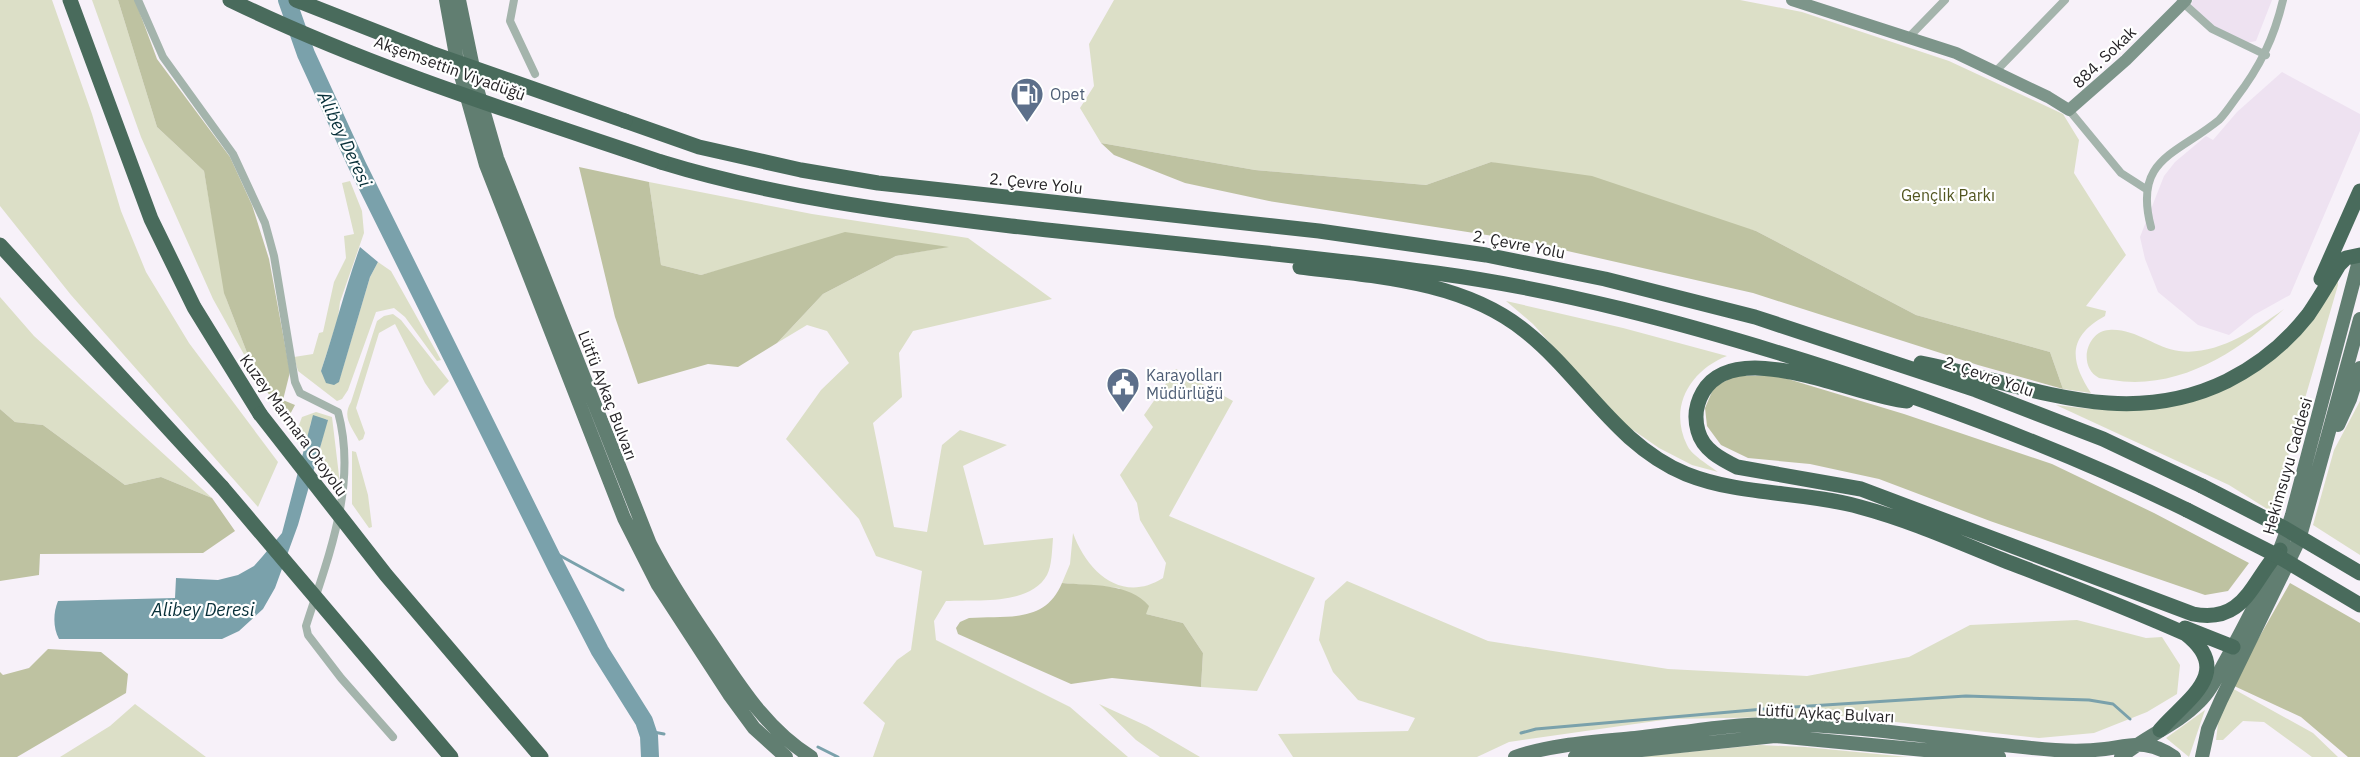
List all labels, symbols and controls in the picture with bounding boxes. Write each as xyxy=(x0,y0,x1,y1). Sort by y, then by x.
street label: 884. Sokak xyxy=(2068,21,2140,92)
street label: Akşemsettin Viyadüğü xyxy=(372,31,528,105)
fuel station icon: Opet xyxy=(1009,76,1045,123)
place label: Opet xyxy=(1050,84,1085,104)
water label: Alibey Deresi xyxy=(312,87,377,191)
street label: 2. Çevre Yolu xyxy=(988,168,1084,198)
park label: Gençlik Parkı xyxy=(1901,185,1995,205)
street label: 2. Çevre Yolu xyxy=(1471,225,1567,263)
street label: Lütfü Aykaç Bulvarı xyxy=(574,327,642,463)
street label: Kuzey Marmara Otoyolu xyxy=(236,350,352,500)
street label: 2. Çevre Yolu xyxy=(1941,351,2037,401)
place label: Karayolları Müdürlüğü xyxy=(1146,365,1223,403)
public building icon: Karayolları Müdürlüğü xyxy=(1105,366,1141,413)
street label: Hekimsuyu Caddesi xyxy=(2258,395,2316,537)
water label: Alibey Deresi xyxy=(151,598,255,621)
street label: Lütfü Aykaç Bulvarı xyxy=(1757,699,1895,727)

